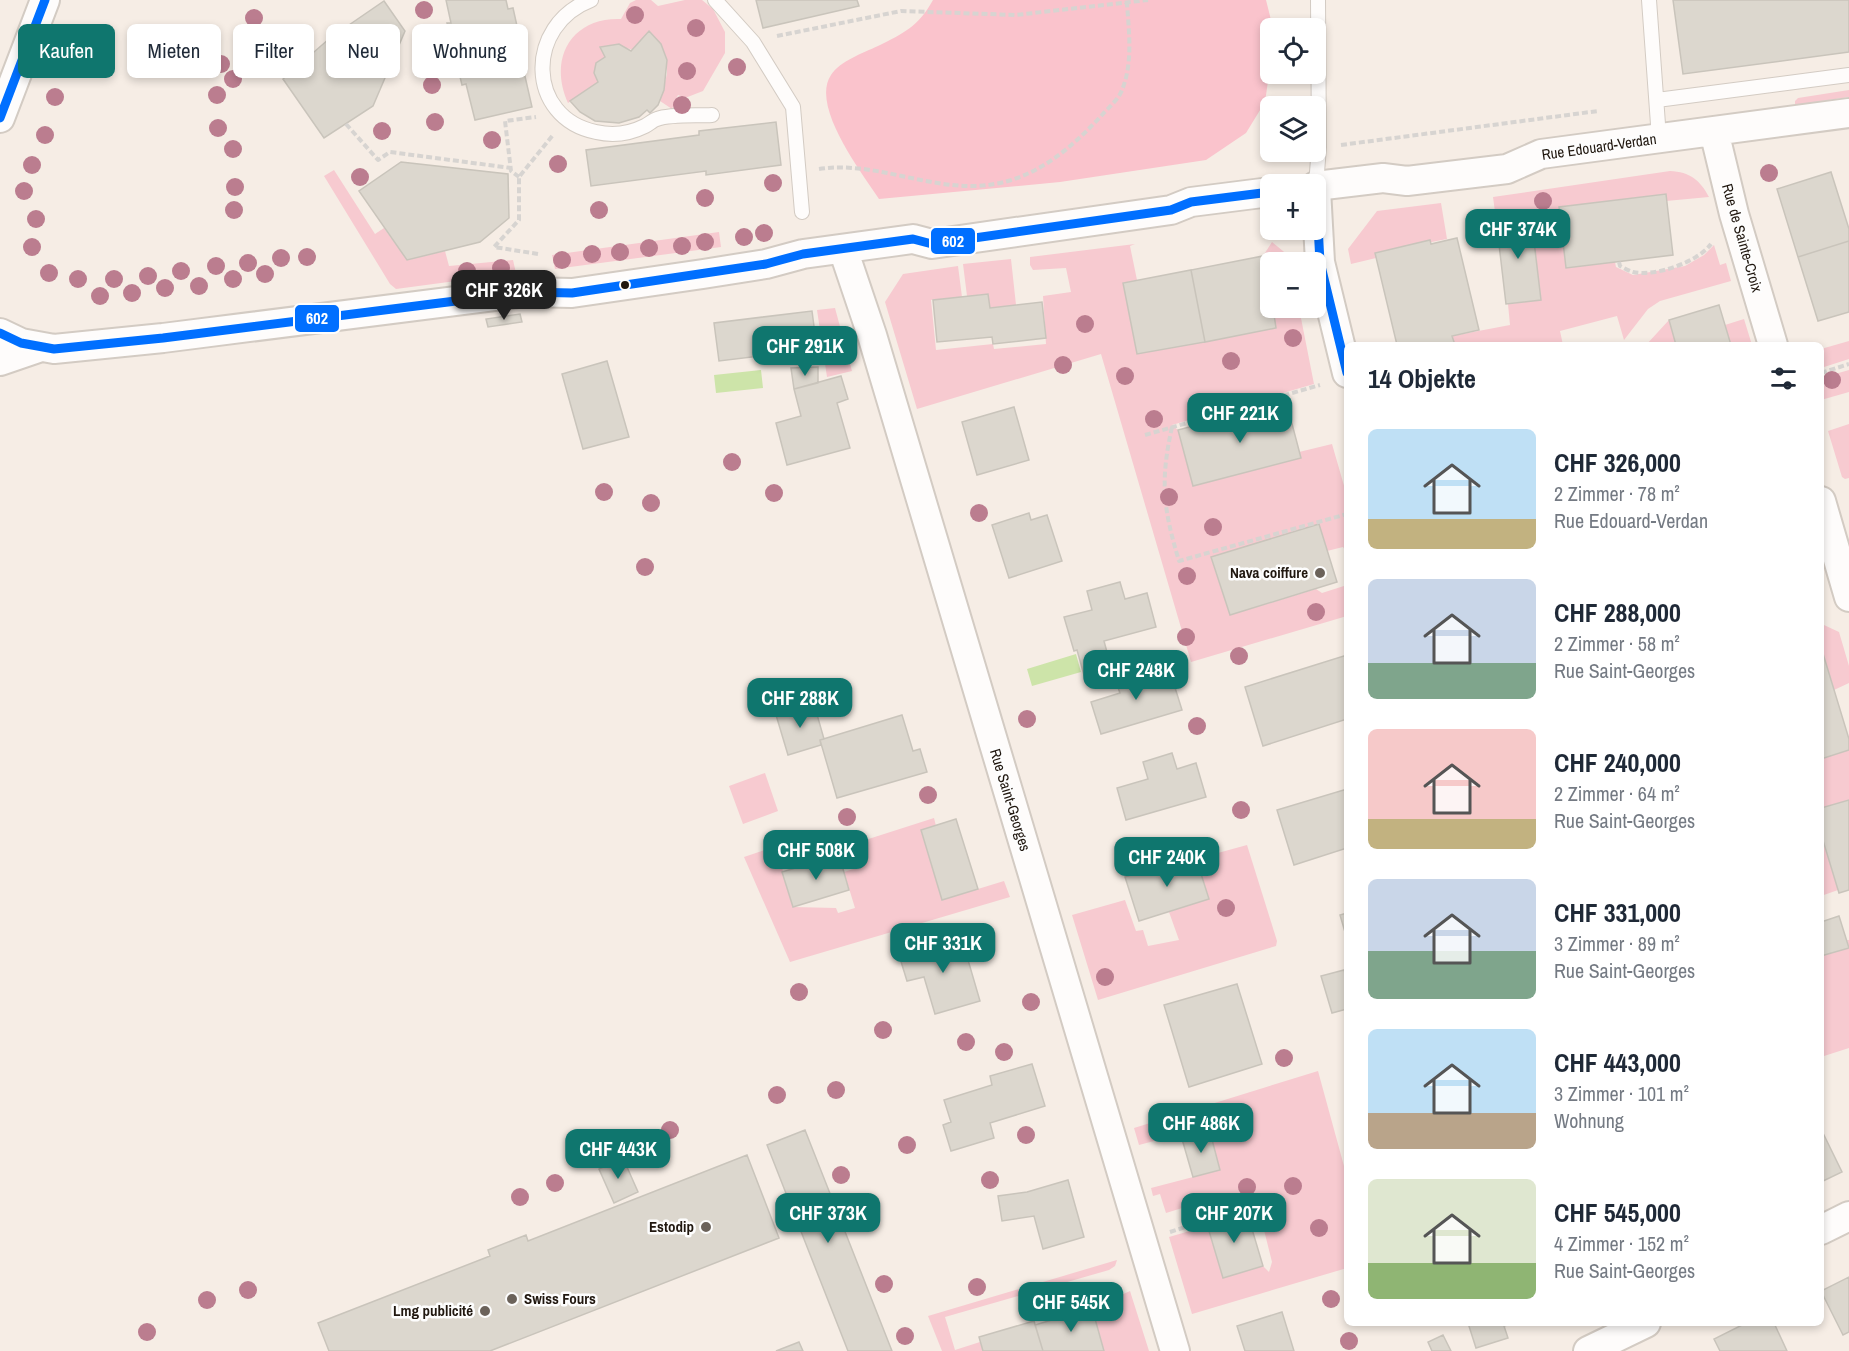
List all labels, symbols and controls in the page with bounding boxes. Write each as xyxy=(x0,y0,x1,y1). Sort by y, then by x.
map controls xyxy=(1260,18,1326,318)
button: locate xyxy=(1260,18,1326,84)
chip: Kaufen xyxy=(18,24,115,78)
chip: Mieten xyxy=(127,24,221,78)
chip: Filter xyxy=(233,24,314,78)
chip: Neu xyxy=(326,24,400,78)
chip: Wohnung xyxy=(412,24,528,78)
button: layers xyxy=(1260,96,1326,162)
street label: Rue Edouard-Verdan xyxy=(1540,128,1658,165)
button: + xyxy=(1260,174,1326,240)
street label: Rue de Sainte-Croix xyxy=(1717,181,1768,295)
pin: CHF 374K xyxy=(1456,209,1580,260)
text: CHF 374K xyxy=(1479,215,1557,242)
line badge: 602 xyxy=(930,227,976,255)
text: 602 xyxy=(942,230,964,252)
button: − xyxy=(1260,252,1326,318)
pin: CHF 326K xyxy=(442,270,566,321)
text: CHF 326K xyxy=(465,276,543,303)
unlabelled marker xyxy=(619,279,631,291)
line badge: 602 xyxy=(294,304,340,333)
text: 602 xyxy=(306,307,328,329)
pin: CHF 291K xyxy=(743,326,867,377)
text: CHF 291K xyxy=(766,332,844,359)
text: 14 Objekte xyxy=(1368,361,1476,396)
icon: filters xyxy=(1767,362,1800,395)
pin: CHF 221K xyxy=(1178,393,1302,444)
text: CHF 221K xyxy=(1201,399,1279,426)
text: CHF 326,000 xyxy=(1554,445,1681,480)
icon: home xyxy=(1416,453,1488,525)
text: 2 Zimmer · 78 m² xyxy=(1554,480,1680,507)
text: Rue Edouard-Verdan xyxy=(1554,507,1708,534)
place label: Nava coiffure xyxy=(1230,562,1308,583)
marker: Nava coiffure xyxy=(1313,566,1327,580)
text: CHF 288,000 xyxy=(1554,595,1681,630)
icon: home xyxy=(1416,603,1488,675)
text: 2 Zimmer · 58 m² xyxy=(1554,630,1680,657)
pin: CHF 248K xyxy=(1074,650,1198,701)
text: CHF 248K xyxy=(1097,656,1175,683)
text: Rue Saint-Georges xyxy=(1554,657,1695,684)
pin: CHF 288K xyxy=(738,678,862,729)
text: CHF 288K xyxy=(761,684,839,711)
text: CHF 240,000 xyxy=(1554,745,1681,780)
street label: Rue Saint-Georges xyxy=(985,746,1036,854)
icon: home xyxy=(1416,753,1488,825)
text: 2 Zimmer · 64 m² xyxy=(1554,780,1680,807)
text: Rue Saint-Georges xyxy=(1554,807,1695,834)
pin: CHF 508K xyxy=(754,830,878,881)
text: CHF 508K xyxy=(777,836,855,863)
pin: CHF 240K xyxy=(1105,837,1229,888)
text: CHF 240K xyxy=(1128,843,1206,870)
text: CHF 331,000 xyxy=(1554,895,1681,930)
icon: home xyxy=(1416,903,1488,975)
pin: CHF 331K xyxy=(881,923,1005,974)
text: CHF 331K xyxy=(904,929,982,956)
text: 3 Zimmer · 89 m² xyxy=(1554,930,1680,957)
text: Rue Saint-Georges xyxy=(1554,957,1695,984)
text: CHF 443,000 xyxy=(1554,1045,1681,1080)
icon: home xyxy=(1416,1053,1488,1125)
text: 3 Zimmer · 101 m² xyxy=(1554,1080,1689,1107)
pin: CHF 486K xyxy=(1139,1103,1263,1154)
text: Wohnung xyxy=(1554,1107,1624,1134)
text: CHF 486K xyxy=(1162,1109,1240,1136)
pin: CHF 443K xyxy=(556,1129,680,1180)
text: CHF 443K xyxy=(579,1135,657,1162)
pin: CHF 373K xyxy=(766,1193,890,1244)
pin: CHF 207K xyxy=(1172,1193,1296,1244)
text: CHF 545,000 xyxy=(1554,1195,1681,1230)
text: CHF 373K xyxy=(789,1199,867,1226)
text: CHF 207K xyxy=(1195,1199,1273,1226)
icon: home xyxy=(1416,1203,1488,1275)
place label: Estodip xyxy=(649,1216,694,1237)
marker: Estodip xyxy=(699,1220,713,1234)
text: 4 Zimmer · 152 m² xyxy=(1554,1230,1689,1257)
text: Rue Saint-Georges xyxy=(1554,1257,1695,1284)
pin: CHF 545K xyxy=(1009,1282,1133,1333)
place label: Swiss Fours xyxy=(524,1288,596,1309)
text: CHF 545K xyxy=(1032,1288,1110,1315)
marker: Swiss Fours xyxy=(505,1292,519,1306)
place label: Lmg publicité xyxy=(393,1300,473,1321)
marker: Lmg publicité xyxy=(478,1304,492,1318)

